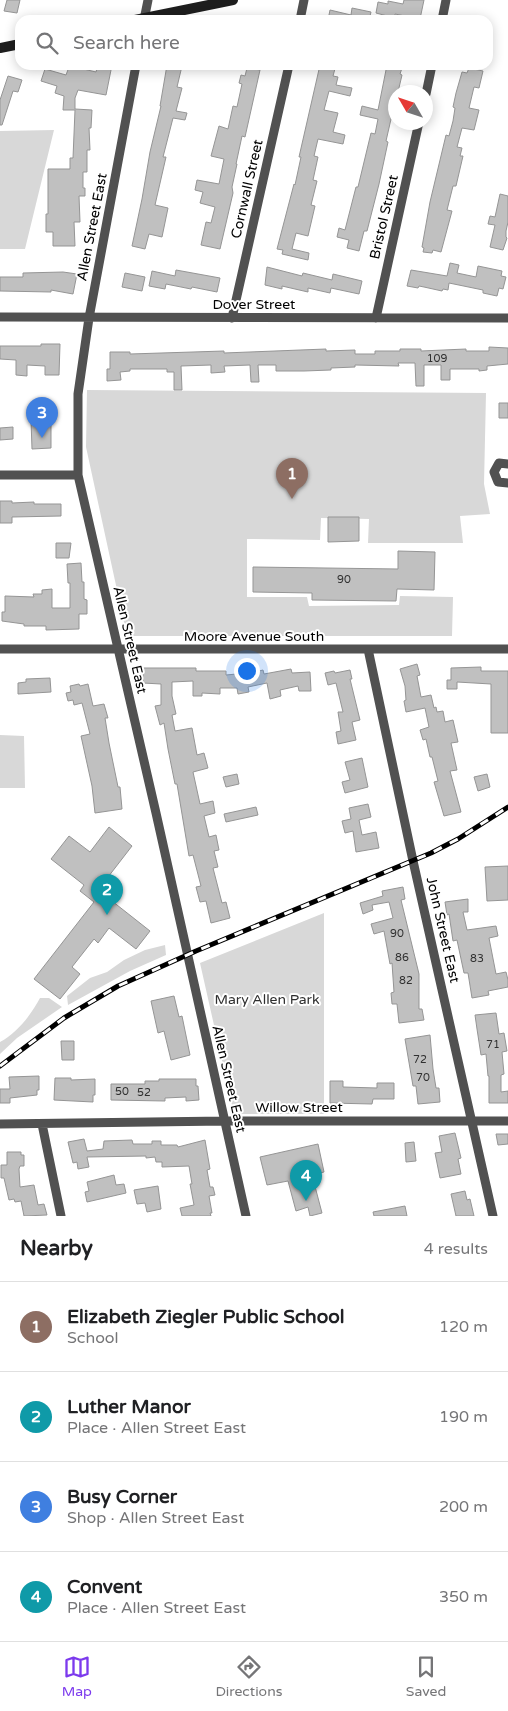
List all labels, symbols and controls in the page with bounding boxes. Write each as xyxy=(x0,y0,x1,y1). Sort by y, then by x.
search box xyxy=(15,15,493,70)
icon: search xyxy=(33,29,61,57)
text: Search here xyxy=(73,32,180,54)
north arrow xyxy=(388,85,433,130)
street label: Cornwall Street xyxy=(227,137,267,240)
street label: Allen Street East xyxy=(73,171,111,283)
street label: Bristol Street xyxy=(366,173,402,261)
street label: Dover Street xyxy=(213,296,296,313)
house number: 109 xyxy=(427,352,447,365)
pin: 3 xyxy=(26,397,58,438)
pin: 1 xyxy=(276,458,308,499)
house number: 90 xyxy=(337,573,351,586)
street label: Allen Street East xyxy=(109,585,151,696)
street label: Moore Avenue South xyxy=(184,628,324,645)
your location xyxy=(234,658,260,684)
pin: 2 xyxy=(91,874,123,915)
street label: John Street East xyxy=(423,875,464,985)
house number: 90 xyxy=(390,927,404,940)
house number: 86 xyxy=(395,951,409,964)
house number: 83 xyxy=(470,952,484,965)
house number: 82 xyxy=(399,974,413,987)
park label: Mary Allen Park xyxy=(214,991,320,1008)
street label: Allen Street East xyxy=(208,1024,250,1135)
house number: 71 xyxy=(486,1038,500,1051)
house number: 72 xyxy=(413,1053,427,1066)
house number: 70 xyxy=(416,1071,430,1084)
house number: 50 xyxy=(115,1085,129,1098)
house number: 52 xyxy=(137,1086,151,1099)
street label: Willow Street xyxy=(255,1099,343,1116)
pin: 4 xyxy=(290,1160,322,1201)
text: Nearby xyxy=(20,1236,93,1261)
text: 4 results xyxy=(424,1239,488,1259)
text: Elizabeth Ziegler Public School xyxy=(67,1306,345,1328)
text: 1 xyxy=(31,1317,41,1337)
text: 120 m xyxy=(439,1317,488,1337)
text: School xyxy=(67,1328,119,1348)
text: Luther Manor xyxy=(67,1396,191,1418)
text: 2 xyxy=(31,1407,41,1427)
text: 190 m xyxy=(439,1407,488,1427)
text: Place · Allen Street East xyxy=(67,1418,246,1438)
text: Busy Corner xyxy=(67,1486,177,1508)
text: 3 xyxy=(31,1497,41,1517)
text: 200 m xyxy=(439,1497,488,1517)
text: Shop · Allen Street East xyxy=(67,1508,244,1528)
text: Convent xyxy=(67,1576,142,1598)
text: 4 xyxy=(31,1587,41,1607)
text: 350 m xyxy=(439,1587,488,1607)
text: Place · Allen Street East xyxy=(67,1598,246,1618)
tab: Map xyxy=(62,1653,92,1700)
tab: Directions xyxy=(215,1653,282,1700)
tab: Saved xyxy=(406,1653,446,1700)

